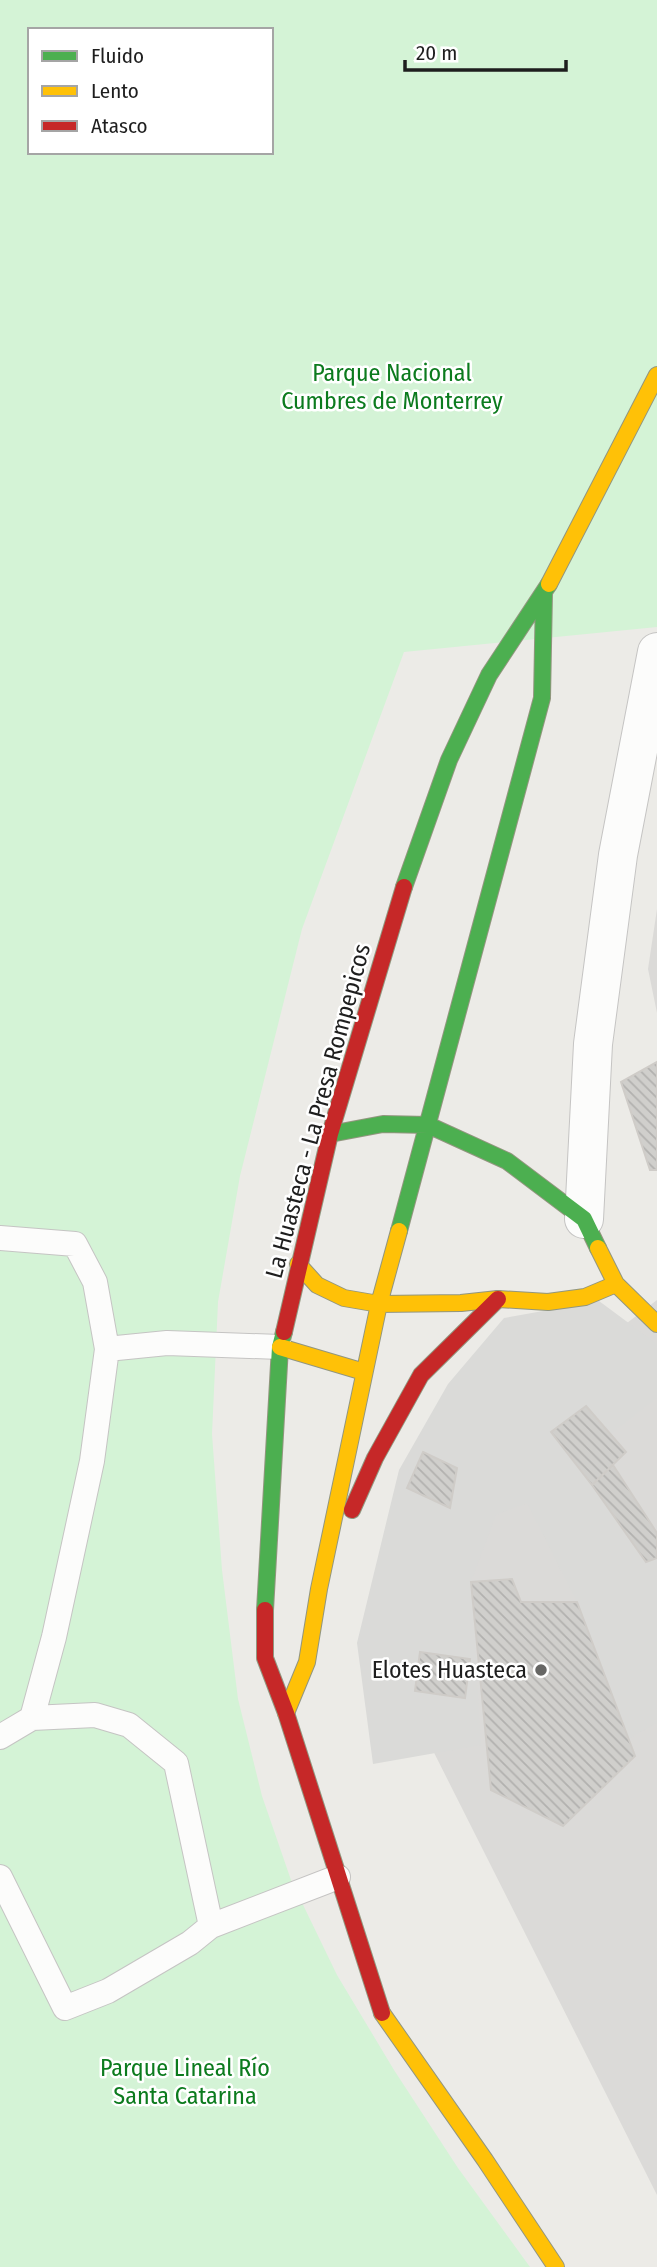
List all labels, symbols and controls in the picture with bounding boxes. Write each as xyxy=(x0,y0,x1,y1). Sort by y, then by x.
legend xyxy=(28,28,273,154)
scale bar xyxy=(405,28,566,72)
text: 20 m xyxy=(416,40,457,66)
text: Fluido xyxy=(91,43,144,69)
text: Lento xyxy=(91,78,139,104)
text: Atasco xyxy=(91,113,148,139)
park label: Parque Nacional Cumbres de Monterrey xyxy=(281,359,503,415)
street label: La Huasteca - La Presa Rompepicos xyxy=(260,941,376,1281)
place label: Elotes Huasteca xyxy=(372,1656,527,1684)
marker: Elotes Huasteca xyxy=(533,1662,549,1678)
park label: Parque Lineal Río Santa Catarina xyxy=(100,2054,270,2110)

